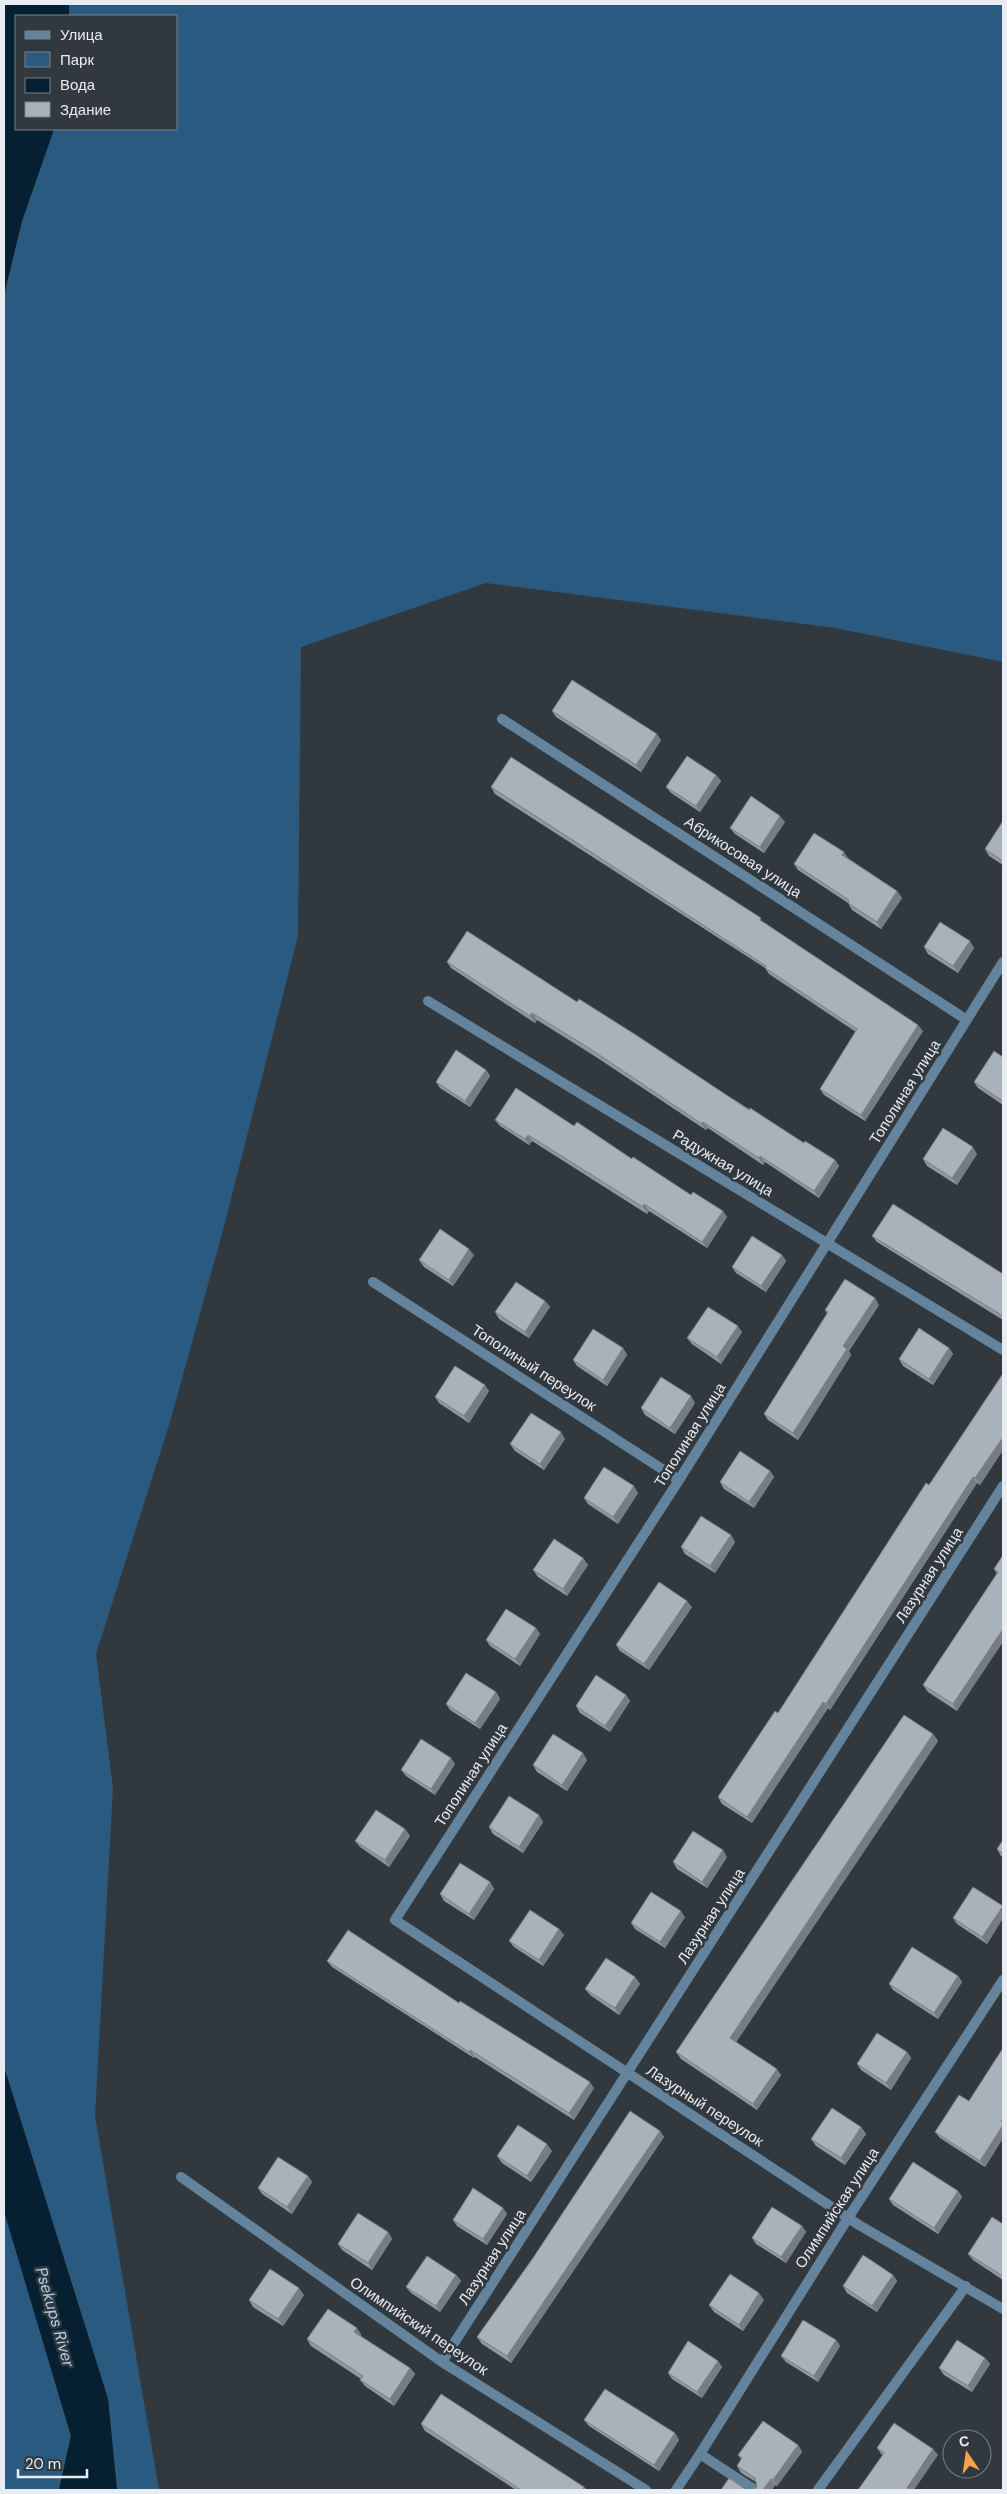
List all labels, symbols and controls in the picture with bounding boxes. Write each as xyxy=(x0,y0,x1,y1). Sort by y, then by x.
legend xyxy=(15,15,178,130)
text: Улица xyxy=(60,25,103,45)
text: Парк xyxy=(60,50,94,70)
text: Вода xyxy=(60,75,96,95)
text: Здание xyxy=(60,100,111,120)
street label: Абрикосовая улица xyxy=(681,812,806,903)
street label: Тополиная улица xyxy=(865,1035,946,1148)
street label: Радужная улица xyxy=(669,1125,778,1201)
street label: Тополиный переулок xyxy=(468,1320,601,1416)
street label: Тополиная улица xyxy=(650,1378,731,1491)
street label: Лазурная улица xyxy=(891,1523,968,1627)
street label: Тополиная улица xyxy=(430,1719,512,1831)
street label: Лазурная улица xyxy=(673,1864,750,1968)
street label: Лазурный переулок xyxy=(643,2061,768,2152)
street label: Олимпийская улица xyxy=(791,2143,884,2272)
street label: Лазурная улица xyxy=(454,2205,531,2309)
water label: Psekups River xyxy=(31,2265,80,2370)
street label: Олимпийский переулок xyxy=(346,2272,492,2380)
north arrow xyxy=(942,2429,992,2479)
text: С xyxy=(957,2431,971,2451)
scale bar xyxy=(18,2446,86,2478)
text: 20 m xyxy=(25,2454,61,2474)

